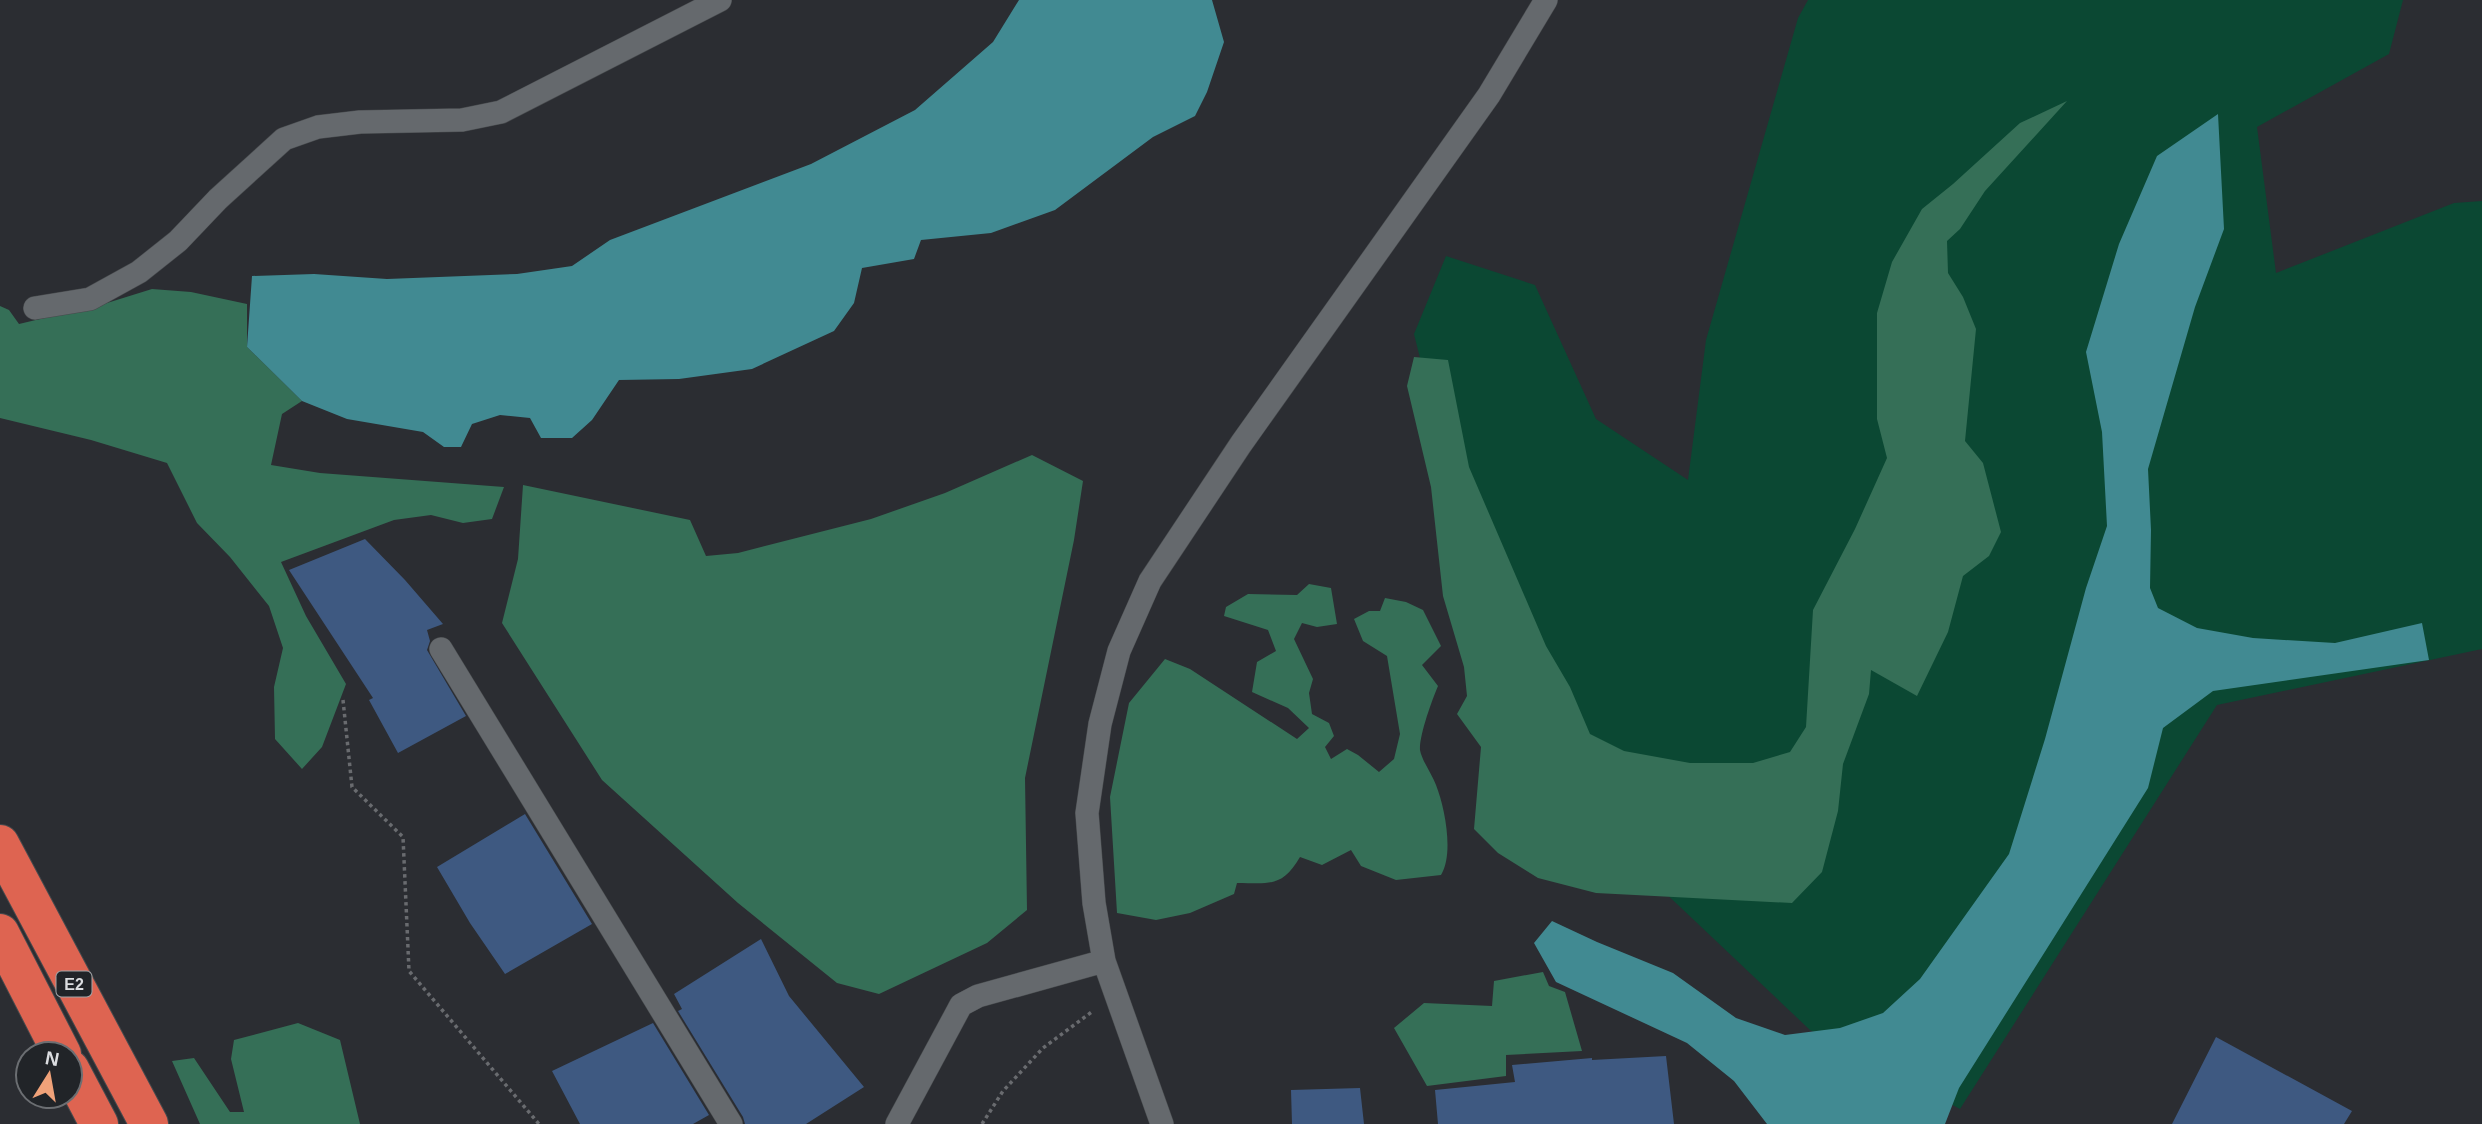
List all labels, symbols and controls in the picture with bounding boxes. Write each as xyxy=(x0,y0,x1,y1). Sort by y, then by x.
road number: E2 xyxy=(56,972,92,996)
north arrow xyxy=(14,1040,84,1110)
text: N xyxy=(43,1047,61,1070)

